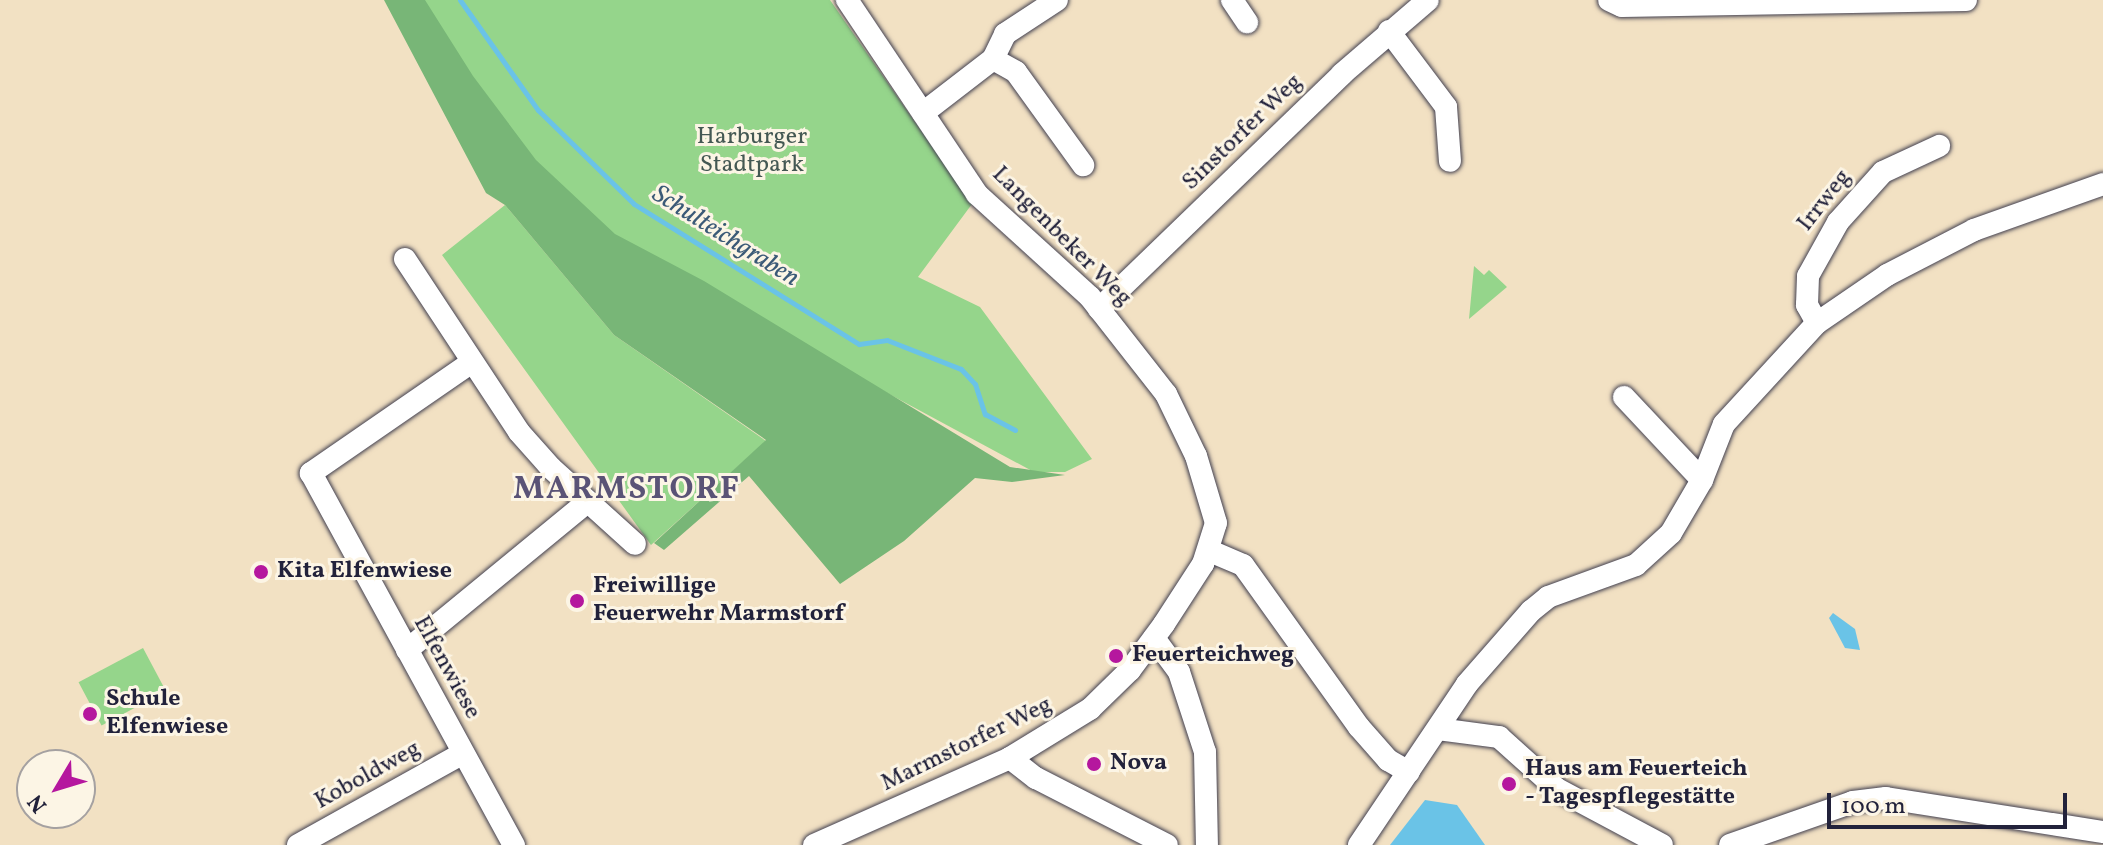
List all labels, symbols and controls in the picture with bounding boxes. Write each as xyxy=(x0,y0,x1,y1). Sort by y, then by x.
street label: Sinstorfer Weg xyxy=(1177,68,1309,198)
park label: Harburger Stadtpark xyxy=(697,124,807,180)
street label: Langenbeker Weg xyxy=(985,161,1137,313)
street label: Irrweg xyxy=(1792,164,1858,238)
water label: Schulteichgraben xyxy=(646,179,804,295)
district label: MARMSTORF xyxy=(513,471,741,509)
place label: Kita Elfenwiese xyxy=(277,558,452,586)
marker: Kita Elfenwiese xyxy=(252,563,270,581)
place label: Freiwillige Feuerwehr Marmstorf xyxy=(593,573,844,629)
marker: Freiwillige Feuerwehr Marmstorf xyxy=(568,592,586,610)
street label: Elfenwiese xyxy=(406,611,486,725)
place label: Feuerteichweg xyxy=(1132,642,1294,670)
marker: Feuerteichweg xyxy=(1107,647,1125,665)
place label: Schule Elfenwiese xyxy=(106,686,228,742)
street label: Marmstorfer Weg xyxy=(877,691,1057,799)
marker: Schule Elfenwiese xyxy=(81,705,99,723)
street label: Koboldweg xyxy=(310,735,426,817)
north arrow xyxy=(16,749,96,829)
place label: Nova xyxy=(1110,750,1167,778)
marker: Nova xyxy=(1085,755,1103,773)
place label: Haus am Feuerteich - Tagespflegestätte xyxy=(1525,756,1748,812)
marker: Haus am Feuerteich - Tagespflegestätte xyxy=(1500,775,1518,793)
scale bar xyxy=(1831,777,2071,827)
text: N xyxy=(21,787,55,819)
text: 100 m xyxy=(1841,790,1906,824)

